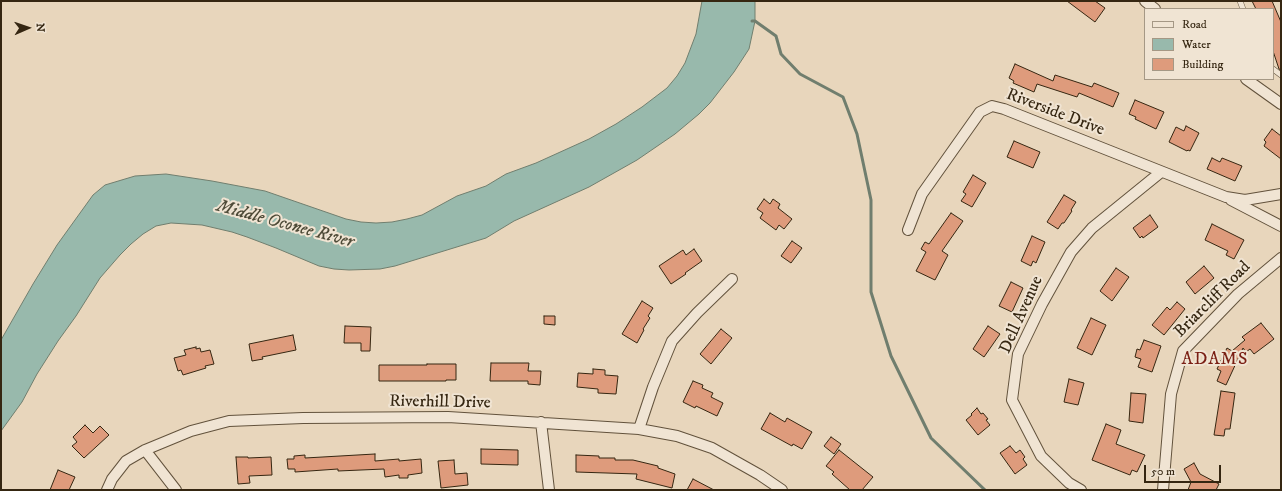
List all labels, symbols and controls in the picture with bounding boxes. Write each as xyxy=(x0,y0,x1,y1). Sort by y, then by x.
north arrow xyxy=(8,8,48,48)
legend xyxy=(1144,8,1274,80)
text: Road xyxy=(1182,17,1207,32)
text: N xyxy=(33,23,47,32)
text: Water xyxy=(1182,37,1211,52)
text: Building xyxy=(1182,57,1223,72)
street label: Riverside Drive xyxy=(1003,85,1107,141)
water label: Middle Oconee River xyxy=(214,196,356,254)
street label: Briarcliff Road xyxy=(1170,257,1256,343)
street label: Dell Avenue xyxy=(996,273,1048,357)
district label: ADAMS xyxy=(1181,349,1249,371)
street label: Riverhill Drive xyxy=(389,392,491,414)
scale bar xyxy=(1146,457,1223,483)
text: 50 m xyxy=(1151,464,1175,479)

